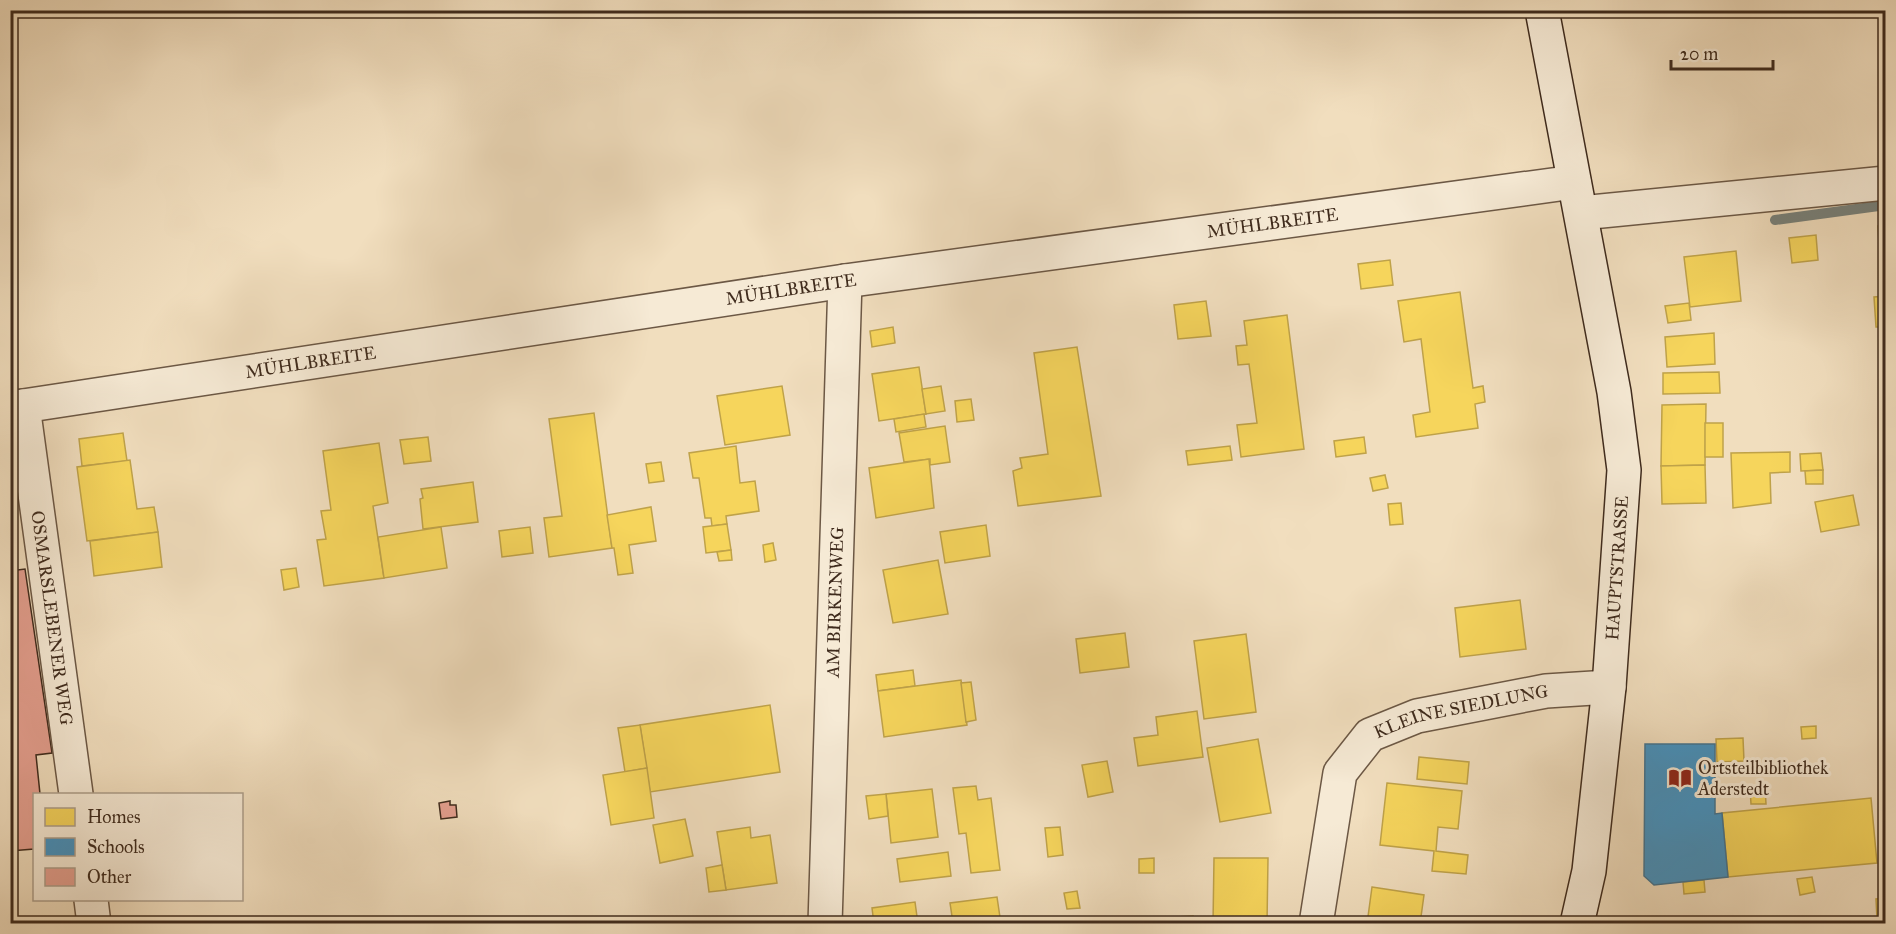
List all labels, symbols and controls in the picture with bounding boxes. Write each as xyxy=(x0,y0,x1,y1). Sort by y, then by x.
scale bar xyxy=(1671,33,1773,71)
text: 20 m xyxy=(1680,43,1718,65)
street label: MÜHLBREITE xyxy=(1206,203,1339,243)
street label: MÜHLBREITE xyxy=(724,269,858,310)
street label: MÜHLBREITE xyxy=(244,341,378,383)
street label: HAUPTSTRASSE xyxy=(1601,495,1633,641)
street label: OSMARSLEBENER WEG xyxy=(26,509,78,727)
street label: AM BIRKENWEG xyxy=(822,526,848,679)
street label: KLEINE SIEDLUNG xyxy=(1371,680,1550,743)
place label: Ortsteilbibliothek Aderstedt xyxy=(1697,757,1829,800)
library icon: Ortsteilbibliothek Aderstedt xyxy=(1667,765,1693,791)
legend xyxy=(33,793,243,901)
text: Homes xyxy=(87,806,141,828)
text: Schools xyxy=(87,836,145,858)
text: Other xyxy=(87,866,132,888)

